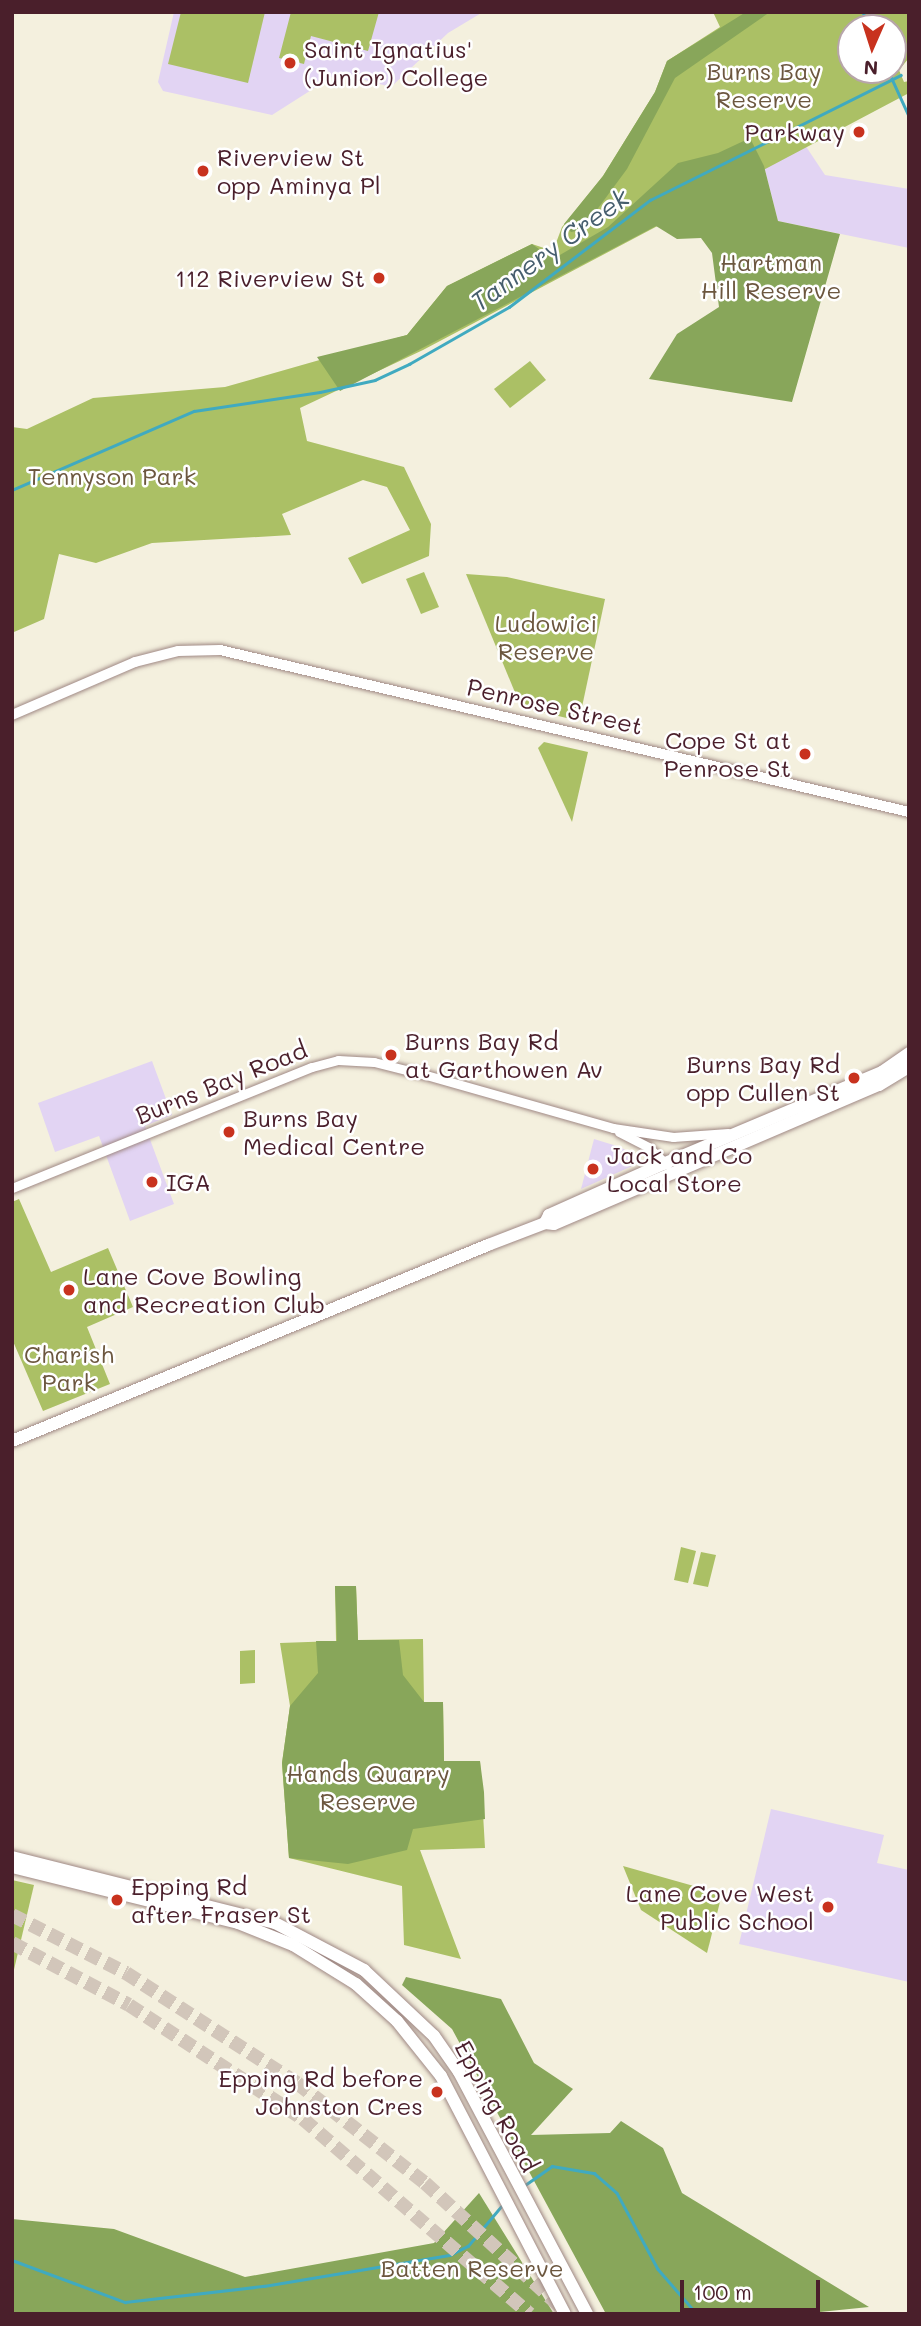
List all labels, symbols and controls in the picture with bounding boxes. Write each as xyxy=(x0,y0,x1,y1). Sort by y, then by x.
north arrow xyxy=(837,14,907,84)
place label: Saint Ignatius' (Junior) College xyxy=(304,35,488,91)
marker: Saint Ignatius' (Junior) College xyxy=(282,55,298,71)
text: N xyxy=(863,56,879,81)
park label: Burns Bay Reserve xyxy=(706,57,822,113)
place label: Parkway xyxy=(744,118,845,146)
marker: Parkway xyxy=(851,124,867,140)
place label: Riverview St opp Aminya Pl xyxy=(217,143,381,199)
marker: Riverview St opp Aminya Pl xyxy=(195,163,211,179)
water label: Tannery Creek xyxy=(465,182,635,318)
park label: Hartman Hill Reserve xyxy=(701,248,841,304)
place label: 112 Riverview St xyxy=(175,264,365,292)
marker: 112 Riverview St xyxy=(371,270,387,286)
park label: Tennyson Park xyxy=(28,462,196,490)
park label: Ludowici Reserve xyxy=(495,609,597,665)
street label: Penrose Street xyxy=(464,672,646,740)
place label: Cope St at Penrose St xyxy=(664,726,791,782)
marker: Cope St at Penrose St xyxy=(797,746,813,762)
place label: Burns Bay Rd at Garthowen Av xyxy=(405,1027,603,1083)
street label: Burns Bay Road xyxy=(131,1034,311,1130)
marker: Burns Bay Rd at Garthowen Av xyxy=(383,1047,399,1063)
place label: Burns Bay Rd opp Cullen St xyxy=(686,1050,840,1106)
marker: Burns Bay Rd opp Cullen St xyxy=(846,1070,862,1086)
place label: Burns Bay Medical Centre xyxy=(243,1104,425,1160)
marker: Burns Bay Medical Centre xyxy=(221,1124,237,1140)
place label: Jack and Co Local Store xyxy=(607,1141,752,1197)
marker: Jack and Co Local Store xyxy=(585,1161,601,1177)
place label: IGA xyxy=(166,1168,211,1196)
marker: IGA xyxy=(144,1174,160,1190)
place label: Lane Cove Bowling and Recreation Club xyxy=(83,1262,325,1318)
marker: Lane Cove Bowling and Recreation Club xyxy=(61,1282,77,1298)
park label: Charish Park xyxy=(24,1340,114,1396)
park label: Hands Quarry Reserve xyxy=(286,1759,450,1815)
place label: Epping Rd after Fraser St xyxy=(131,1872,311,1928)
place label: Lane Cove West Public School xyxy=(626,1879,814,1935)
marker: Epping Rd after Fraser St xyxy=(109,1892,125,1908)
marker: Lane Cove West Public School xyxy=(820,1899,836,1915)
street label: Epping Road xyxy=(449,2035,545,2177)
place label: Epping Rd before Johnston Cres xyxy=(218,2064,423,2120)
marker: Epping Rd before Johnston Cres xyxy=(429,2084,445,2100)
park label: Batten Reserve xyxy=(380,2254,564,2282)
scale bar xyxy=(683,2266,823,2310)
text: 100 m xyxy=(693,2278,752,2305)

